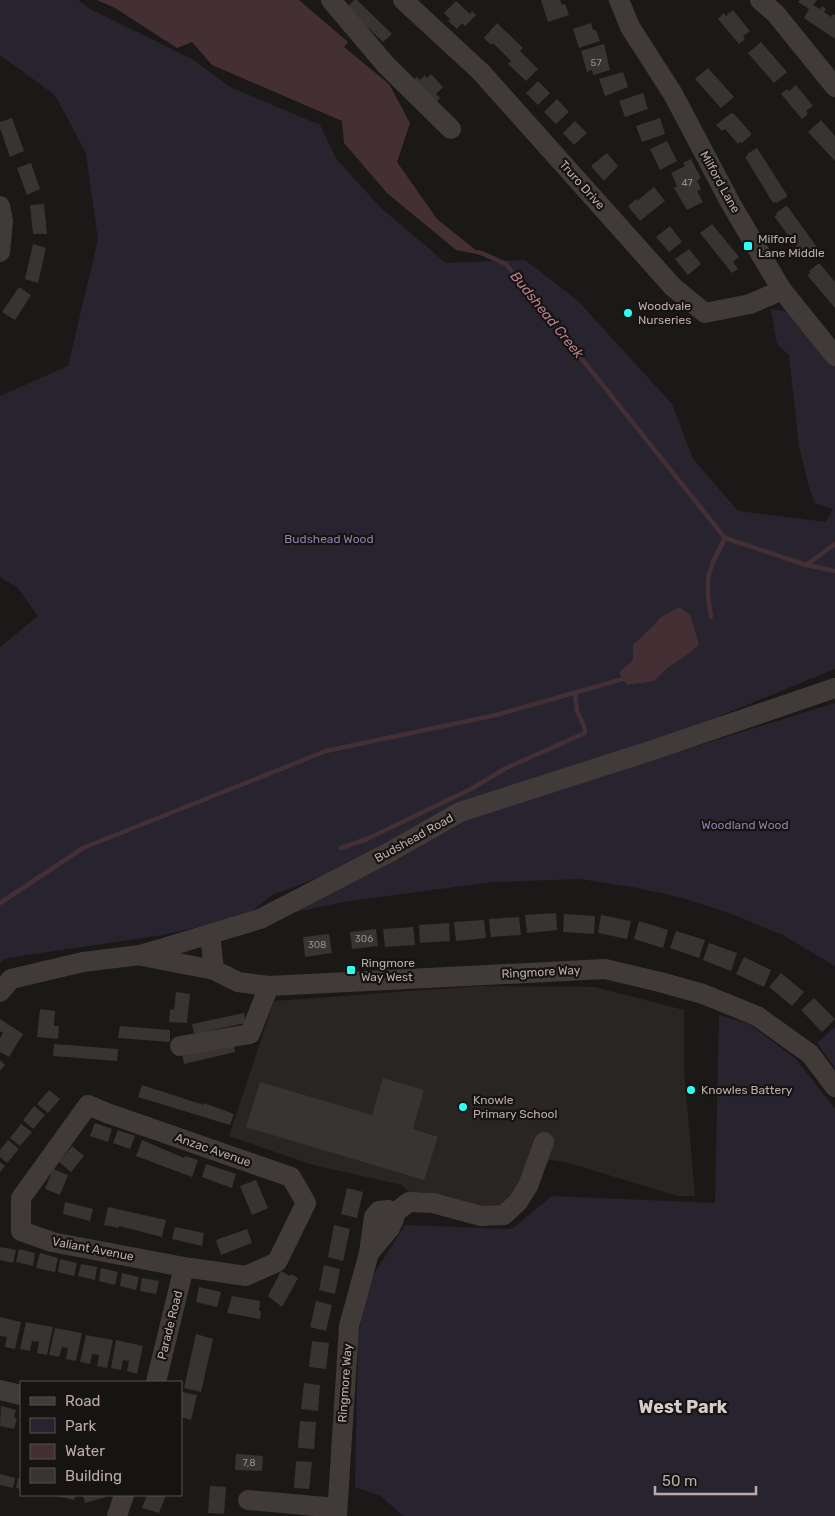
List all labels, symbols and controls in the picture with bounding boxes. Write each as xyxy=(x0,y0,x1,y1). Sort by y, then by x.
house number: 57 xyxy=(590,57,602,69)
street label: Milford Lane xyxy=(697,149,743,216)
street label: Truro Drive xyxy=(556,158,608,213)
house number: 47 xyxy=(681,177,693,189)
place label: Milford Lane Middle xyxy=(758,232,825,260)
marker: Milford Lane Middle xyxy=(742,240,754,252)
water label: Budshead Creek xyxy=(507,268,588,363)
place label: Woodvale Nurseries xyxy=(638,299,691,327)
marker: Woodvale Nurseries xyxy=(622,307,634,319)
park label: Budshead Wood xyxy=(284,532,374,546)
street label: Budshead Road xyxy=(372,811,456,865)
park label: Woodland Wood xyxy=(701,818,789,832)
house number: 306 xyxy=(355,933,373,945)
house number: 308 xyxy=(308,939,326,951)
place label: Ringmore Way West xyxy=(361,956,415,984)
street label: Ringmore Way xyxy=(501,963,581,981)
marker: Ringmore Way West xyxy=(345,964,357,976)
place label: Knowles Battery xyxy=(701,1083,793,1097)
marker: Knowles Battery xyxy=(685,1084,697,1096)
place label: Knowle Primary School xyxy=(473,1093,557,1121)
marker: Knowle Primary School xyxy=(457,1101,469,1113)
street label: Anzac Avenue xyxy=(173,1130,253,1170)
street label: Valiant Avenue xyxy=(51,1234,135,1264)
street label: Parade Road xyxy=(155,1289,185,1361)
street label: Ringmore Way xyxy=(335,1343,355,1423)
legend xyxy=(20,1381,182,1496)
text: Road xyxy=(65,1392,101,1410)
district label: West Park xyxy=(639,1396,728,1418)
text: Park xyxy=(65,1417,96,1435)
text: Water xyxy=(65,1442,105,1460)
house number: 7,8 xyxy=(242,1457,256,1469)
scale bar xyxy=(655,1464,756,1496)
text: Building xyxy=(65,1467,122,1485)
text: 50 m xyxy=(662,1472,697,1490)

